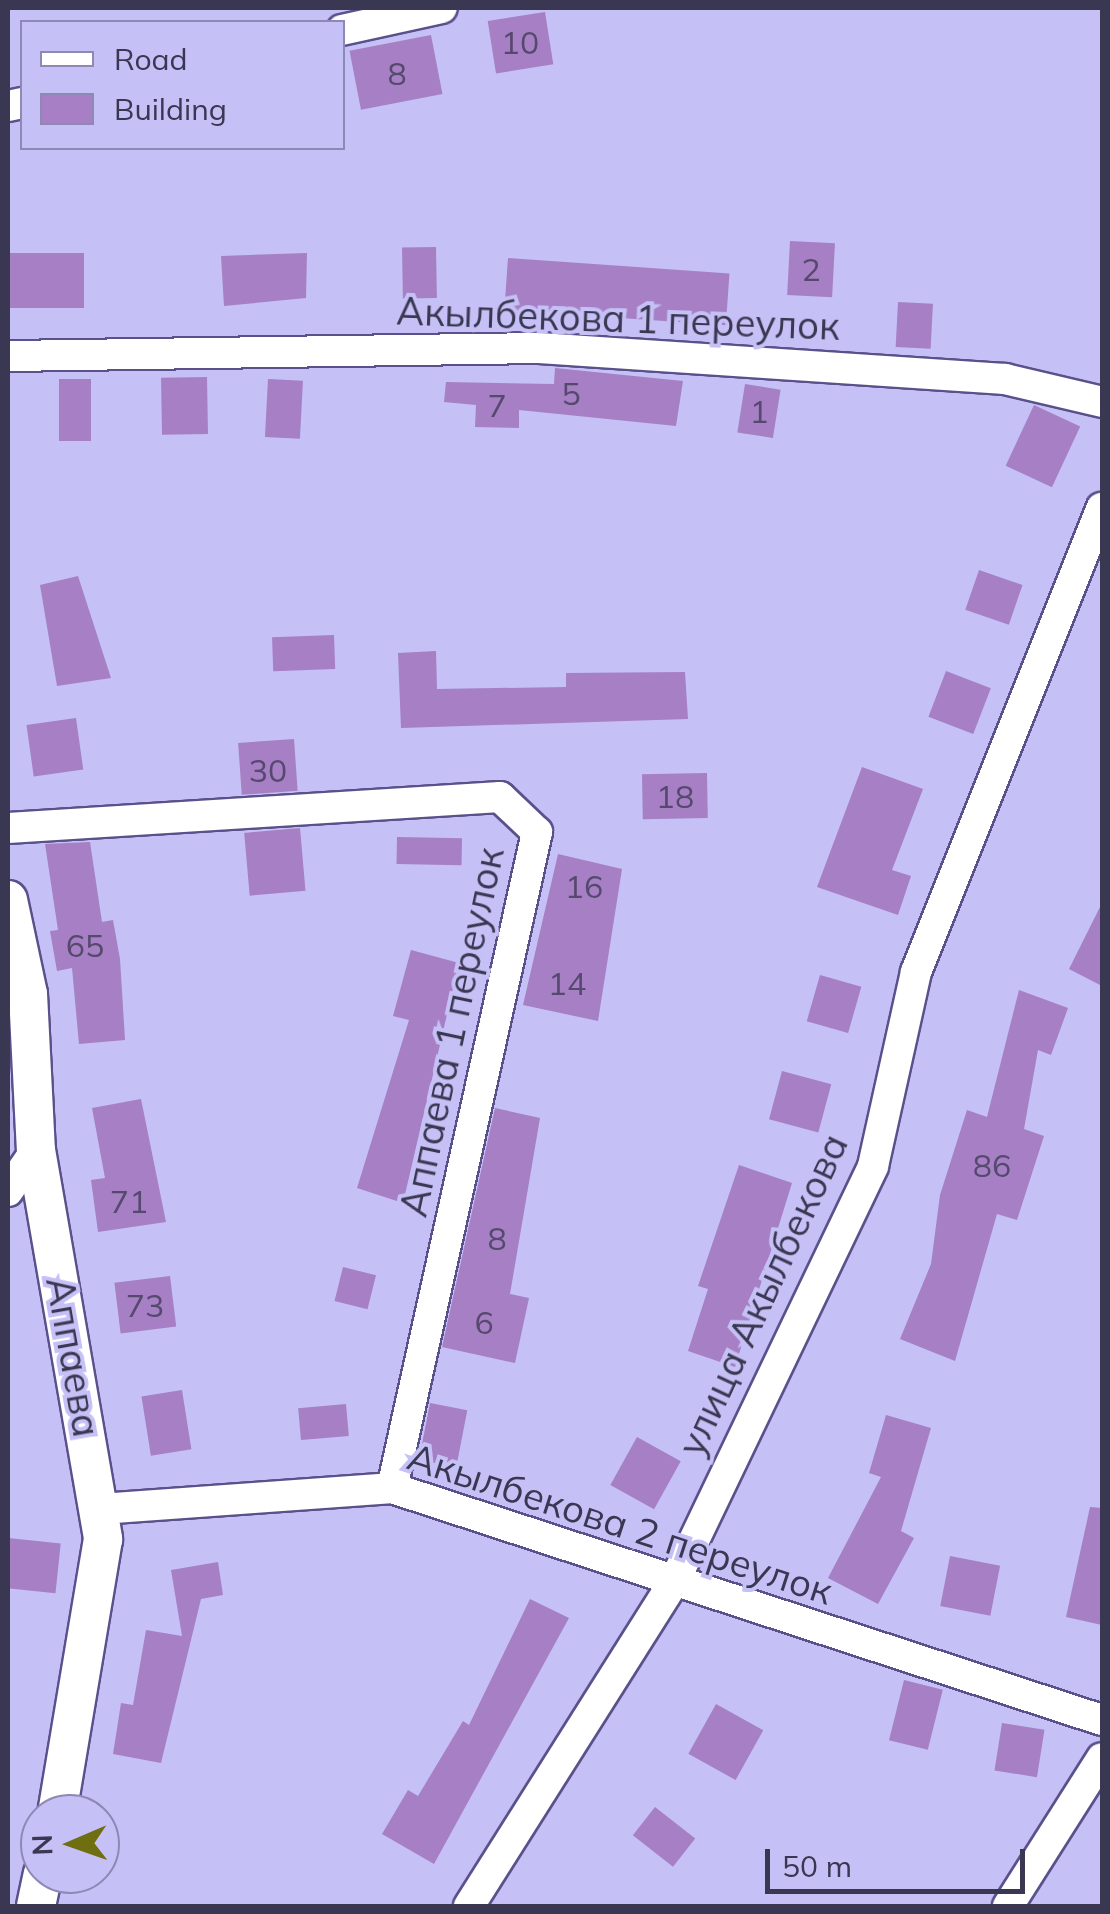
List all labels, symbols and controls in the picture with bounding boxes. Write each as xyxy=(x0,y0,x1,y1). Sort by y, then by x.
legend xyxy=(20,20,345,150)
house number: 10 xyxy=(501,23,539,61)
text: Road xyxy=(114,40,188,78)
house number: 8 xyxy=(387,54,407,92)
text: Building xyxy=(114,90,227,128)
house number: 2 xyxy=(801,250,821,288)
street label: Акылбекова 1 переулок xyxy=(396,288,840,350)
house number: 5 xyxy=(561,374,581,412)
house number: 7 xyxy=(487,386,507,424)
house number: 1 xyxy=(749,392,769,430)
house number: 30 xyxy=(249,751,287,789)
house number: 18 xyxy=(656,777,694,815)
street label: Аппаева 1 переулок xyxy=(391,843,513,1221)
house number: 16 xyxy=(565,867,603,905)
house number: 65 xyxy=(66,926,104,964)
house number: 14 xyxy=(548,964,586,1002)
street label: улица Акылбекова xyxy=(668,1127,858,1463)
house number: 86 xyxy=(973,1146,1011,1184)
house number: 71 xyxy=(110,1182,148,1220)
house number: 8 xyxy=(487,1219,507,1257)
street label: Аппаева xyxy=(37,1273,109,1441)
house number: 73 xyxy=(126,1286,164,1324)
house number: 6 xyxy=(474,1303,494,1341)
street label: Акылбекова 2 переулок xyxy=(402,1434,838,1614)
north arrow xyxy=(20,1794,120,1894)
scale bar xyxy=(770,1829,1030,1891)
text: N xyxy=(24,1834,59,1856)
text: 50 m xyxy=(782,1847,852,1885)

